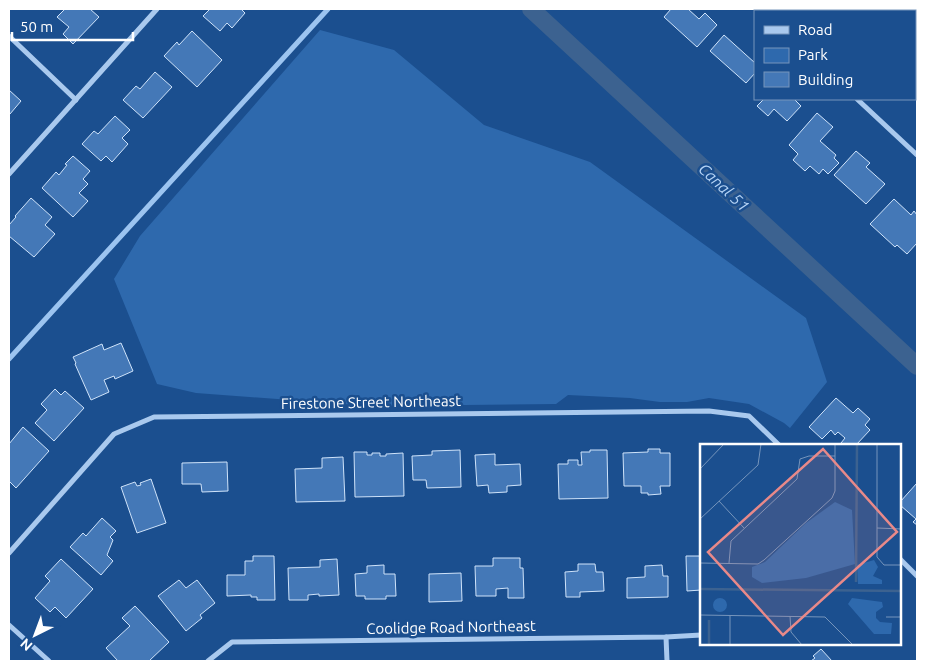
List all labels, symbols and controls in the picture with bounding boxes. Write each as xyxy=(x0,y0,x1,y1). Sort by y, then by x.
scale bar xyxy=(12,10,134,42)
legend xyxy=(754,10,916,100)
text: 50 m xyxy=(20,18,53,35)
text: Road xyxy=(798,21,833,38)
text: Park xyxy=(798,46,828,63)
text: Building xyxy=(798,71,853,88)
water label: Canal 51 xyxy=(695,159,753,215)
street label: Firestone Street Northeast xyxy=(281,392,461,412)
inset map xyxy=(700,444,901,645)
north arrow xyxy=(10,610,60,660)
street label: Coolidge Road Northeast xyxy=(366,617,536,637)
text: N xyxy=(17,635,36,654)

